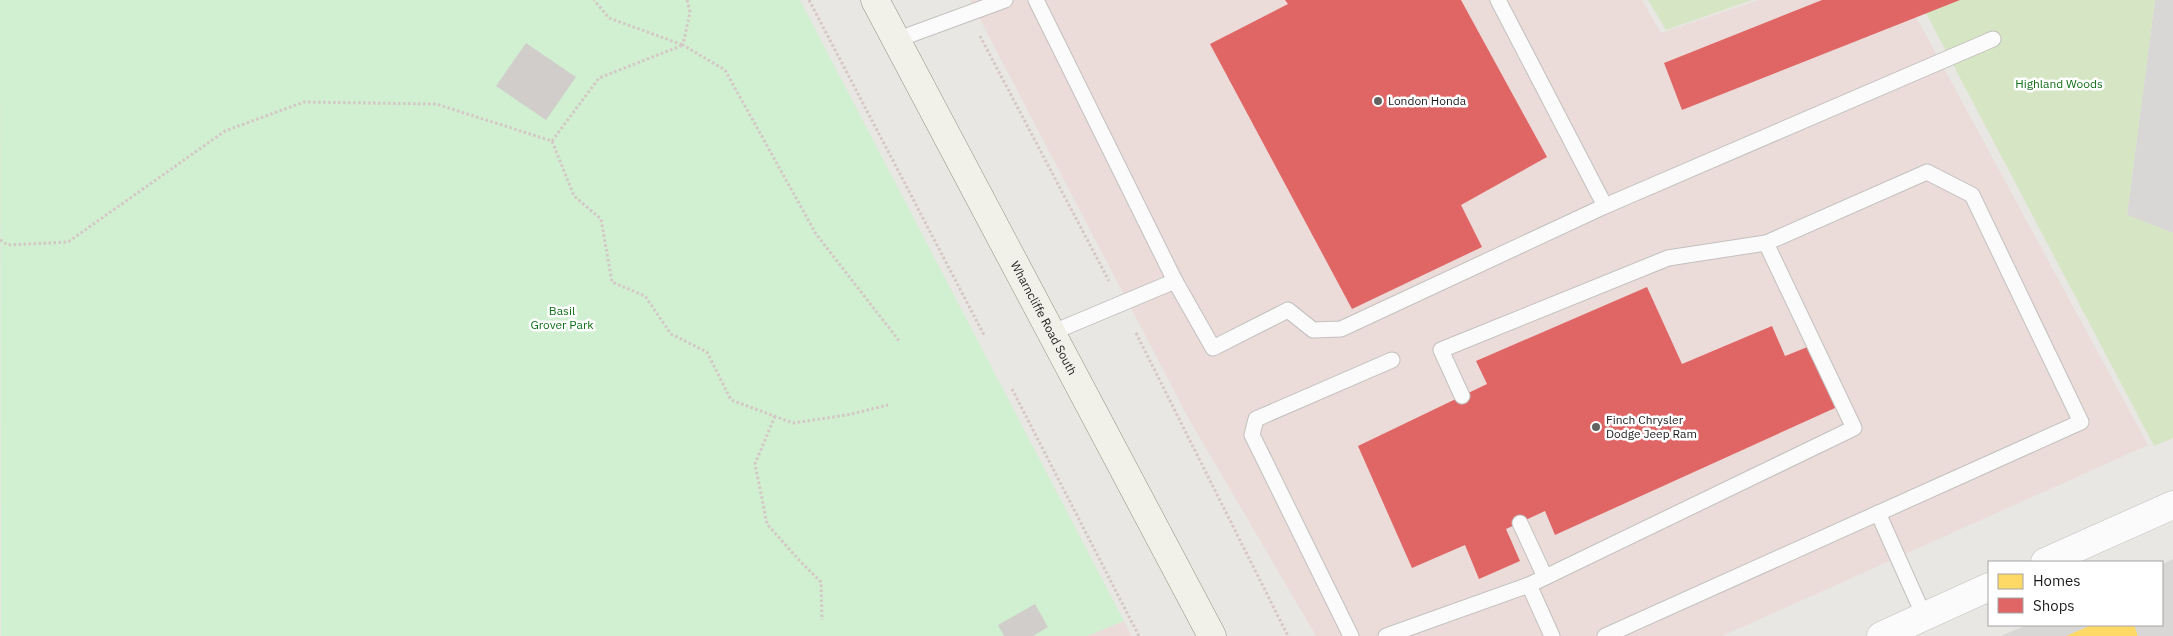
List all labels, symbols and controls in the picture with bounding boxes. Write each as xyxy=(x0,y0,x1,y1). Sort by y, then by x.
park label: Highland Woods xyxy=(2015,76,2103,91)
place label: London Honda xyxy=(1388,93,1467,108)
marker: London Honda xyxy=(1372,95,1384,107)
street label: Wharncliffe Road South xyxy=(1008,258,1080,377)
park label: Basil Grover Park xyxy=(530,303,594,332)
place label: Finch Chrysler Dodge Jeep Ram xyxy=(1606,412,1697,441)
marker: Finch Chrysler Dodge Jeep Ram xyxy=(1590,421,1602,433)
legend xyxy=(1988,561,2163,626)
text: Homes xyxy=(2033,571,2081,590)
text: Shops xyxy=(2033,596,2075,615)

